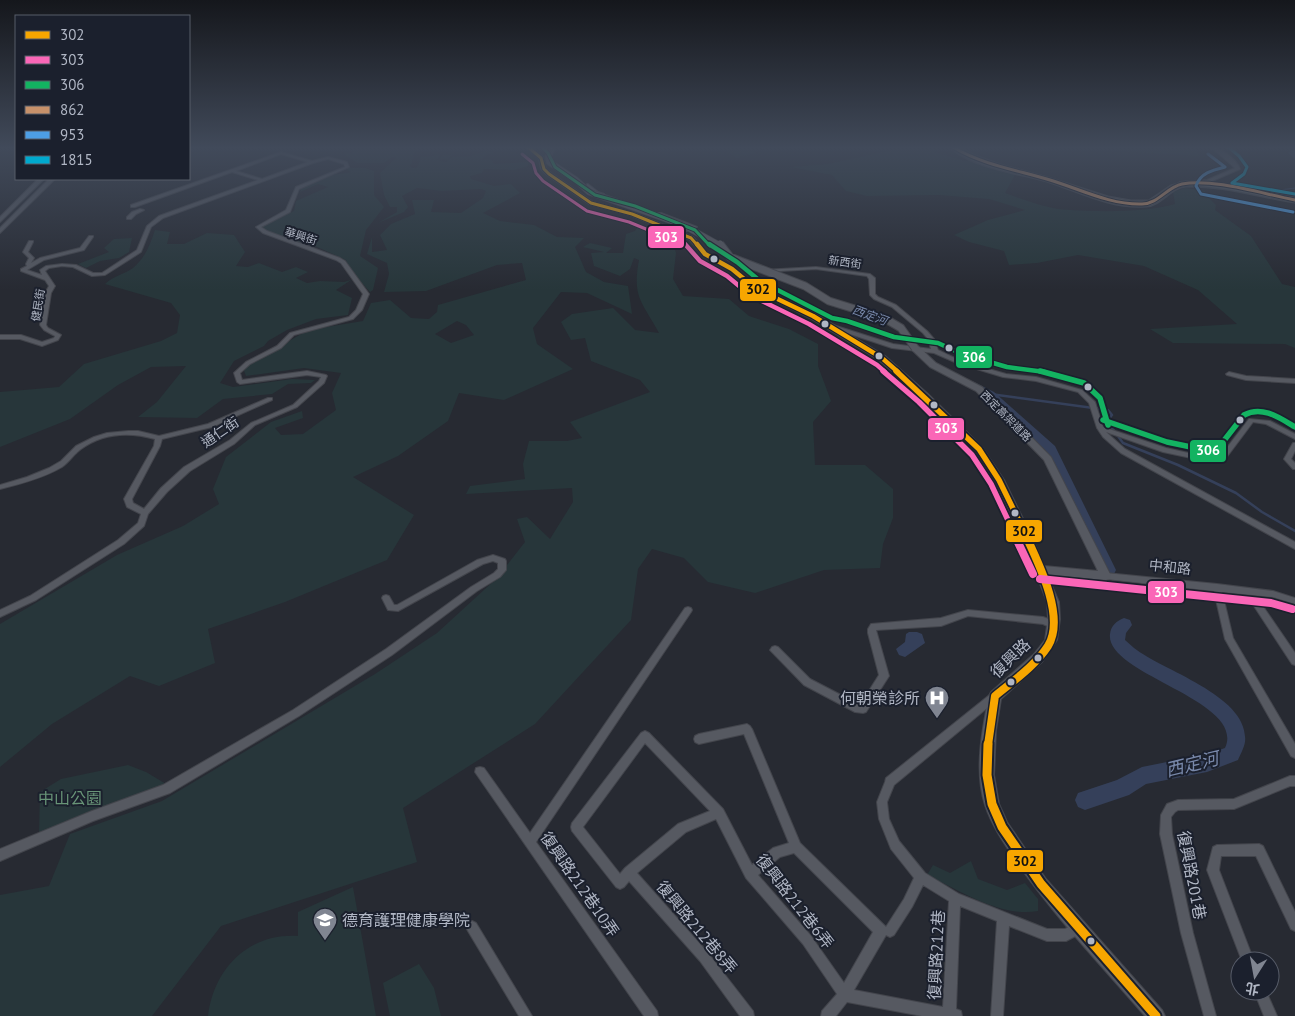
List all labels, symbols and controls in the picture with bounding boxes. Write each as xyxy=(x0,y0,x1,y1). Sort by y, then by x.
legend xyxy=(15,15,190,180)
text: 302 xyxy=(60,25,85,44)
text: 303 xyxy=(60,50,85,69)
text: 306 xyxy=(60,75,85,94)
text: 862 xyxy=(60,100,85,119)
text: 953 xyxy=(60,125,85,144)
text: 1815 xyxy=(60,150,93,169)
street label: 華興街 xyxy=(283,224,319,248)
line badge: 303 xyxy=(647,225,685,249)
text: 303 xyxy=(654,228,678,246)
street label: 新西街 xyxy=(828,253,862,271)
unlabelled marker xyxy=(709,254,719,264)
line badge: 302 xyxy=(739,278,777,302)
text: 302 xyxy=(746,280,770,298)
street label: 健民街 xyxy=(29,288,47,322)
water label: 西定河 xyxy=(851,302,891,329)
unlabelled marker xyxy=(820,319,830,329)
unlabelled marker xyxy=(944,343,954,353)
line badge: 306 xyxy=(955,345,993,369)
text: 306 xyxy=(962,348,986,366)
unlabelled marker xyxy=(874,351,884,361)
unlabelled marker xyxy=(1083,382,1093,392)
street label: 西定高架道路 xyxy=(978,388,1034,444)
unlabelled marker xyxy=(929,400,939,410)
street label: 通仁街 xyxy=(198,413,242,451)
unlabelled marker xyxy=(1235,415,1245,425)
line badge: 303 xyxy=(927,417,965,441)
text: 303 xyxy=(934,419,958,437)
line badge: 306 xyxy=(1189,439,1227,463)
text: 306 xyxy=(1196,441,1220,459)
unlabelled marker xyxy=(1010,508,1020,518)
line badge: 302 xyxy=(1005,519,1043,543)
text: 302 xyxy=(1012,522,1036,540)
street label: 中和路 xyxy=(1148,556,1192,578)
line badge: 303 xyxy=(1147,580,1185,604)
text: 303 xyxy=(1154,583,1178,601)
street label: 復興路 xyxy=(986,634,1034,682)
unlabelled marker xyxy=(1033,653,1043,663)
unlabelled marker xyxy=(1006,677,1016,687)
hospital icon: 何朝榮診所 xyxy=(924,685,950,719)
place label: 何朝榮診所 xyxy=(840,688,920,708)
water label: 西定河 xyxy=(1163,746,1224,782)
park label: 中山公園 xyxy=(38,788,102,808)
street label: 復興路212巷10弄 xyxy=(536,828,624,940)
street label: 復興路201巷 xyxy=(1174,829,1210,921)
line badge: 302 xyxy=(1006,849,1044,873)
street label: 復興路212巷6弄 xyxy=(752,850,838,952)
text: 302 xyxy=(1013,852,1037,870)
street label: 復興路212巷8弄 xyxy=(652,877,742,977)
school or university icon: 德育護理健康學院 xyxy=(312,907,338,941)
street label: 復興路212巷 xyxy=(924,909,948,1001)
place label: 德育護理健康學院 xyxy=(342,910,470,930)
unlabelled marker xyxy=(1086,936,1096,946)
north arrow xyxy=(1230,951,1280,1001)
text: 北 xyxy=(1244,979,1261,999)

